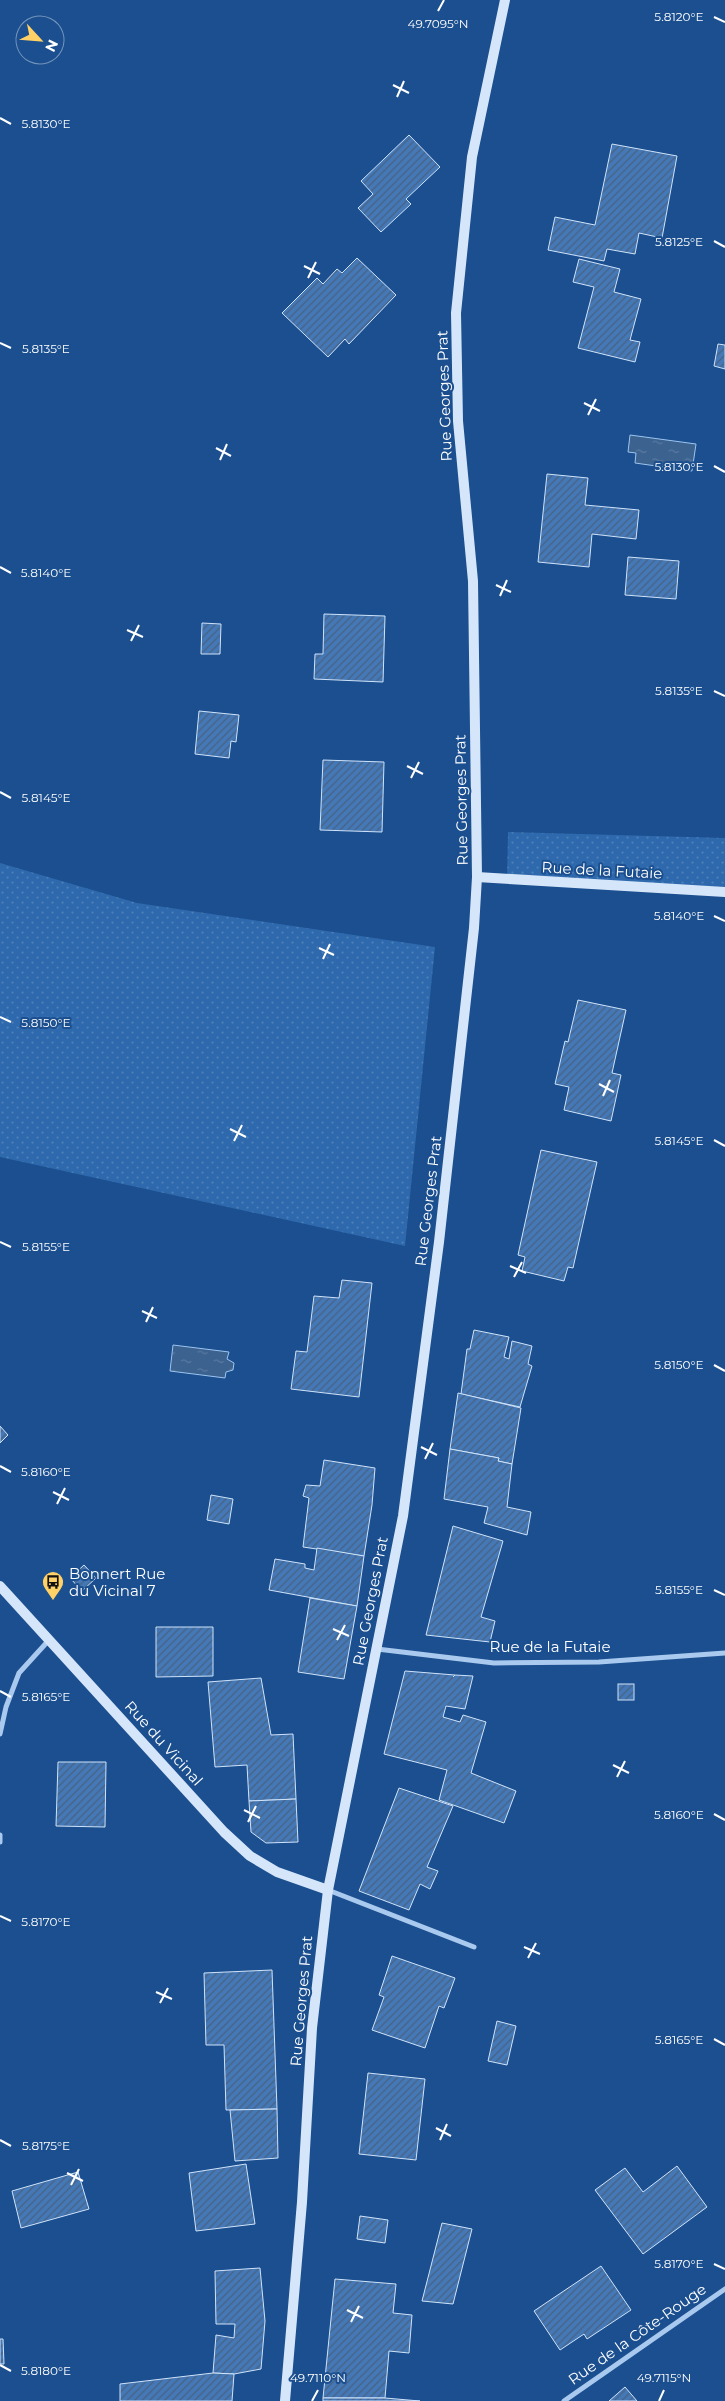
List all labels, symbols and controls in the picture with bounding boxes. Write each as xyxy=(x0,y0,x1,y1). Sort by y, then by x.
text: 5.8120°E xyxy=(654,9,704,24)
north arrow xyxy=(15,15,65,65)
text: 49.7095°N xyxy=(408,16,468,31)
text: N xyxy=(41,37,62,55)
text: 5.8130°E xyxy=(21,116,71,131)
text: 5.8125°E xyxy=(655,234,703,249)
street label: Rue Georges Prat xyxy=(432,330,456,462)
text: 5.8135°E xyxy=(22,341,70,356)
text: 5.8130°E xyxy=(654,459,704,474)
text: 5.8140°E xyxy=(21,565,71,580)
text: 5.8135°E xyxy=(655,683,703,698)
street label: Rue Georges Prat xyxy=(450,734,472,866)
text: 5.8145°E xyxy=(21,790,71,805)
street label: Rue de la Futaie xyxy=(541,857,663,883)
text: 5.8140°E xyxy=(654,908,704,923)
text: 5.8150°E xyxy=(21,1015,71,1030)
text: 5.8145°E xyxy=(654,1133,704,1148)
street label: Rue Georges Prat xyxy=(411,1135,445,1267)
text: 5.8155°E xyxy=(22,1239,70,1254)
text: 5.8150°E xyxy=(654,1357,704,1372)
text: 5.8160°E xyxy=(21,1464,71,1479)
street label: Rue Georges Prat xyxy=(348,1535,392,1667)
place label: Bonnert Rue du Vicinal 7 xyxy=(69,1564,165,1600)
bus stop icon: Bonnert Rue du Vicinal 7 xyxy=(41,1570,65,1601)
text: 5.8155°E xyxy=(655,1582,703,1597)
street label: Rue de la Futaie xyxy=(490,1637,610,1656)
text: 5.8165°E xyxy=(22,1689,70,1704)
street label: Rue du Vicinal xyxy=(121,1697,207,1789)
text: 5.8160°E xyxy=(654,1807,704,1822)
text: 5.8170°E xyxy=(21,1914,71,1929)
street label: Rue Georges Prat xyxy=(286,1935,316,2067)
text: 5.8165°E xyxy=(655,2032,703,2047)
text: 5.8175°E xyxy=(22,2138,70,2153)
text: 5.8170°E xyxy=(654,2256,704,2271)
street label: Rue de la Côte-Rouge xyxy=(564,2279,710,2389)
text: 5.8180°E xyxy=(21,2363,71,2378)
text: 49.7110°N xyxy=(290,2370,346,2385)
text: 49.7115°N xyxy=(637,2370,691,2385)

